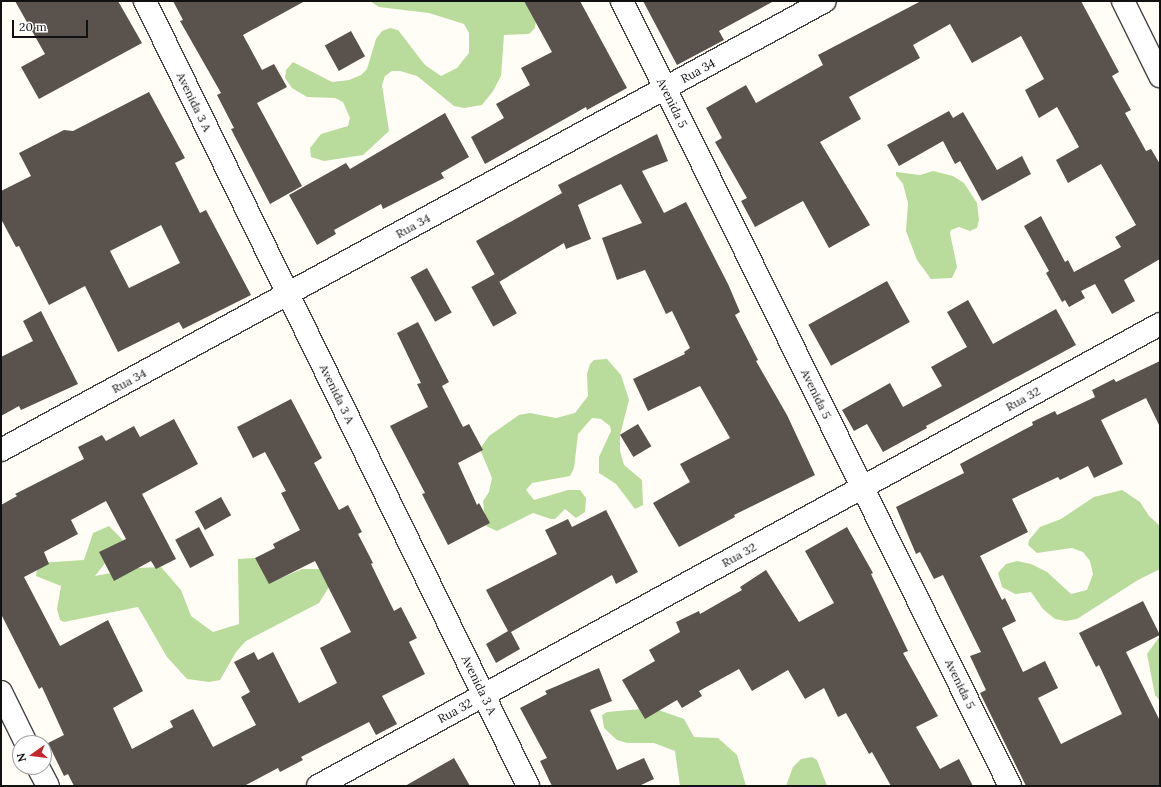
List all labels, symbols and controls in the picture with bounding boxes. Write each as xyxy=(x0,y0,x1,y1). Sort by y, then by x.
scale bar xyxy=(14,12,90,38)
text: 20 m xyxy=(19,19,47,34)
street label: Rua 34 xyxy=(678,56,718,86)
street label: Avenida 3 A xyxy=(173,70,215,134)
street label: Avenida 5 xyxy=(654,76,690,130)
street label: Rua 34 xyxy=(393,211,433,241)
street label: Avenida 3 A xyxy=(316,362,358,426)
street label: Rua 34 xyxy=(109,366,149,396)
street label: Avenida 5 xyxy=(798,367,834,421)
street label: Rua 32 xyxy=(1003,384,1043,414)
street label: Rua 32 xyxy=(719,540,759,570)
street label: Avenida 3 A xyxy=(458,653,500,717)
street label: Avenida 5 xyxy=(942,657,978,711)
street label: Rua 32 xyxy=(435,696,475,726)
north arrow xyxy=(12,735,52,775)
text: N xyxy=(14,752,29,763)

